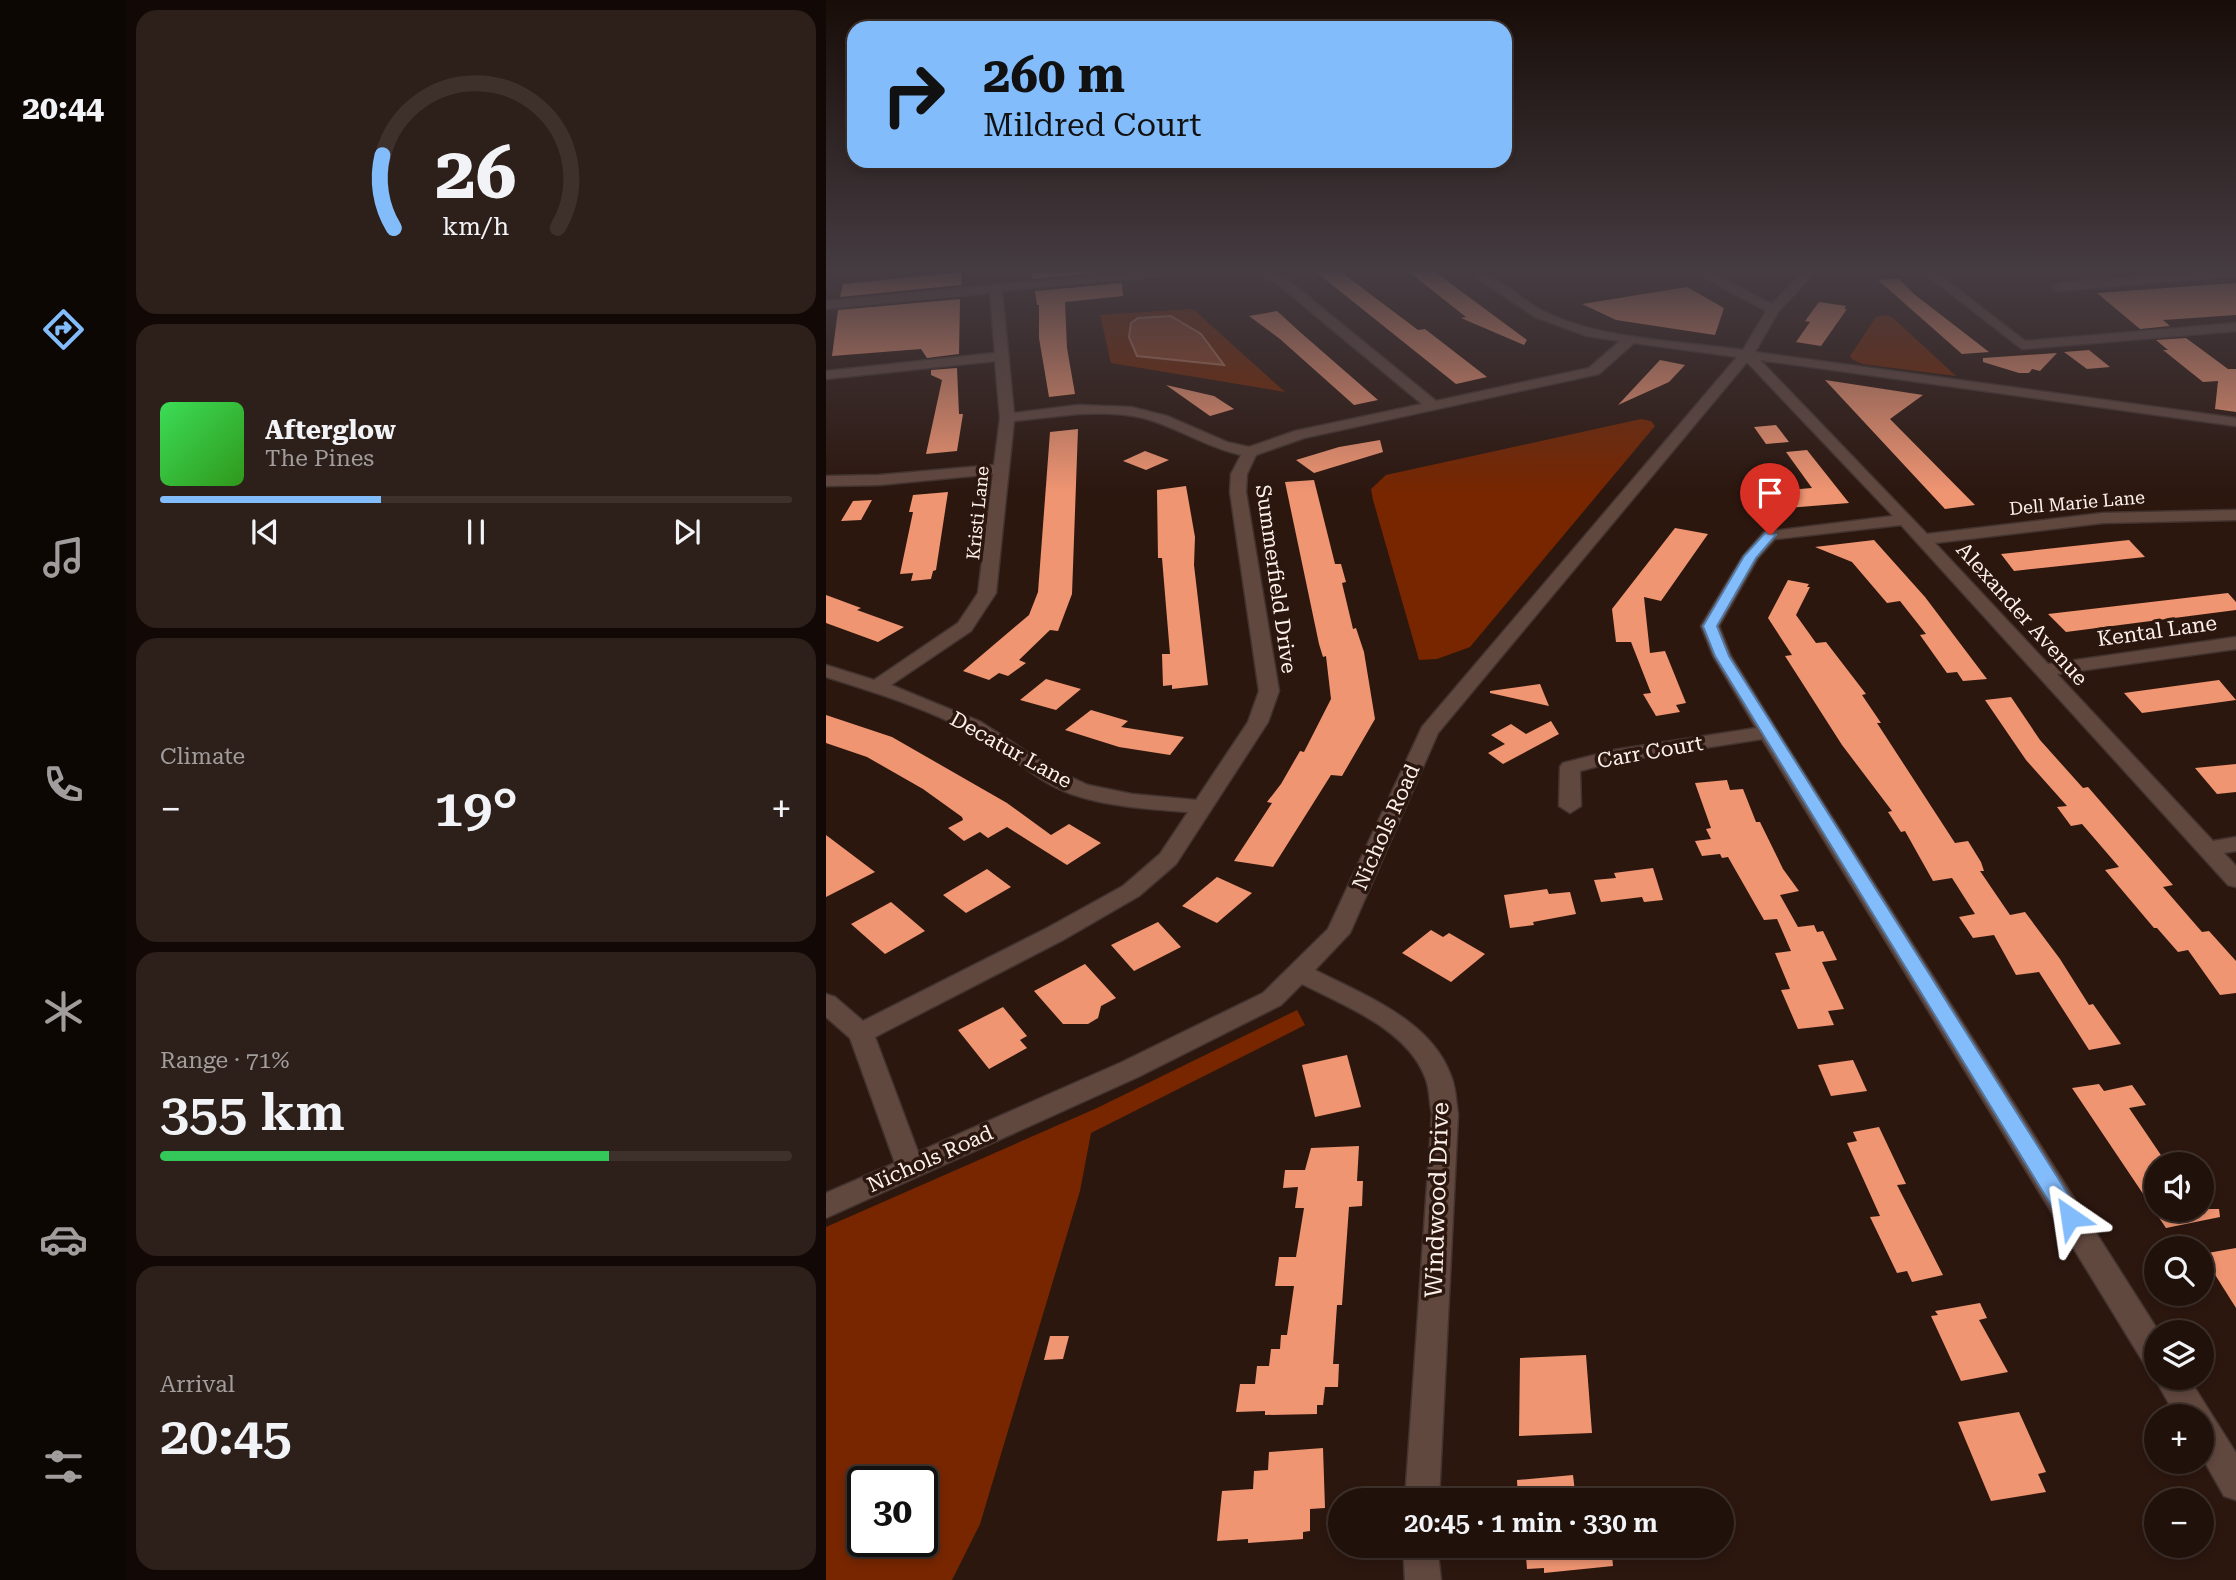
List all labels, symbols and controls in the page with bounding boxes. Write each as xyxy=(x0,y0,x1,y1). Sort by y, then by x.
text: 260 m xyxy=(983,47,1125,104)
icon: right xyxy=(868,49,959,140)
text: 20:44 xyxy=(22,89,104,127)
text: Mildred Court xyxy=(983,106,1202,144)
text: 26 xyxy=(435,131,517,216)
text: km/h xyxy=(443,212,509,241)
icon: directions xyxy=(39,305,88,354)
text: Afterglow xyxy=(265,415,396,445)
text: The Pines xyxy=(265,445,374,472)
pin xyxy=(1740,463,1800,535)
street label: Kristi Lane xyxy=(962,465,993,561)
icon: arrive xyxy=(1751,474,1789,512)
street label: Summerfield Drive xyxy=(1251,483,1301,675)
street label: Dell Marie Lane xyxy=(2008,486,2146,519)
icon: previous xyxy=(246,513,284,551)
icon: pause xyxy=(457,513,495,551)
icon: next xyxy=(668,513,706,551)
icon: music xyxy=(39,533,88,582)
street label: Alexander Avenue xyxy=(1952,538,2092,690)
street label: Kental Lane xyxy=(2096,611,2218,651)
street label: Decatur Lane xyxy=(946,707,1076,793)
street label: Carr Court xyxy=(1595,731,1705,773)
text: Climate xyxy=(160,743,245,770)
icon: phone xyxy=(39,760,88,809)
street label: Nichols Road xyxy=(1348,760,1425,894)
text: 19° xyxy=(434,778,518,839)
text: − xyxy=(160,787,181,831)
text: + xyxy=(771,787,792,831)
icon: climate xyxy=(39,987,88,1036)
text: Range · 71% xyxy=(160,1047,289,1074)
text: 355 km xyxy=(160,1082,345,1143)
street label: Windwood Drive xyxy=(1420,1102,1454,1298)
street label: Nichols Road xyxy=(863,1120,997,1197)
map controls xyxy=(2144,1152,2214,1558)
button: sound xyxy=(2144,1152,2214,1222)
position arrow xyxy=(2033,1180,2107,1254)
icon: car xyxy=(39,1215,88,1264)
button: search xyxy=(2144,1236,2214,1306)
button: layers xyxy=(2144,1320,2214,1390)
text: Arrival xyxy=(160,1371,235,1398)
button: + xyxy=(2144,1404,2214,1474)
text: 20:45 xyxy=(160,1406,292,1467)
icon: filters xyxy=(39,1442,88,1491)
speed limit sign: 30 xyxy=(847,1466,938,1557)
button: − xyxy=(2144,1488,2214,1558)
text: 20:45 · 1 min · 330 m xyxy=(1404,1508,1658,1538)

